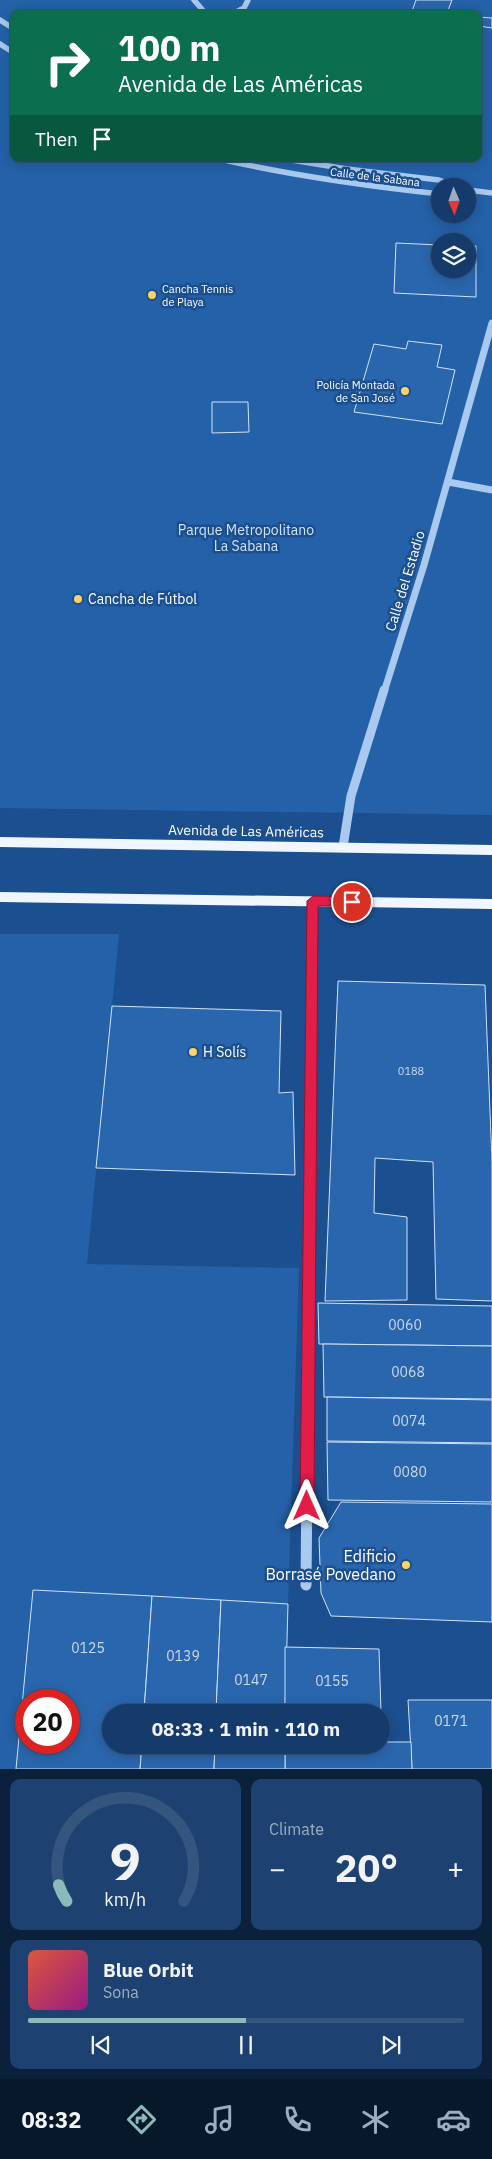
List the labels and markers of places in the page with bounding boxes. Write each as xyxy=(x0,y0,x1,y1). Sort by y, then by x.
place label: Cancha Tennis de Playa xyxy=(162,282,233,309)
marker: Cancha Tennis de Playa xyxy=(146,289,158,301)
place label: Policía Montada de San José xyxy=(317,378,395,405)
marker: Policía Montada de San José xyxy=(399,385,411,397)
place label: Cancha de Fútbol xyxy=(88,590,197,608)
marker: Cancha de Fútbol xyxy=(72,593,84,605)
pin xyxy=(331,881,373,923)
place label: H Solís xyxy=(203,1043,246,1061)
marker: H Solís xyxy=(187,1046,199,1058)
place label: Edificio Borrasé Povedano xyxy=(265,1546,396,1584)
marker: Edificio Borrasé Povedano xyxy=(400,1559,412,1571)

